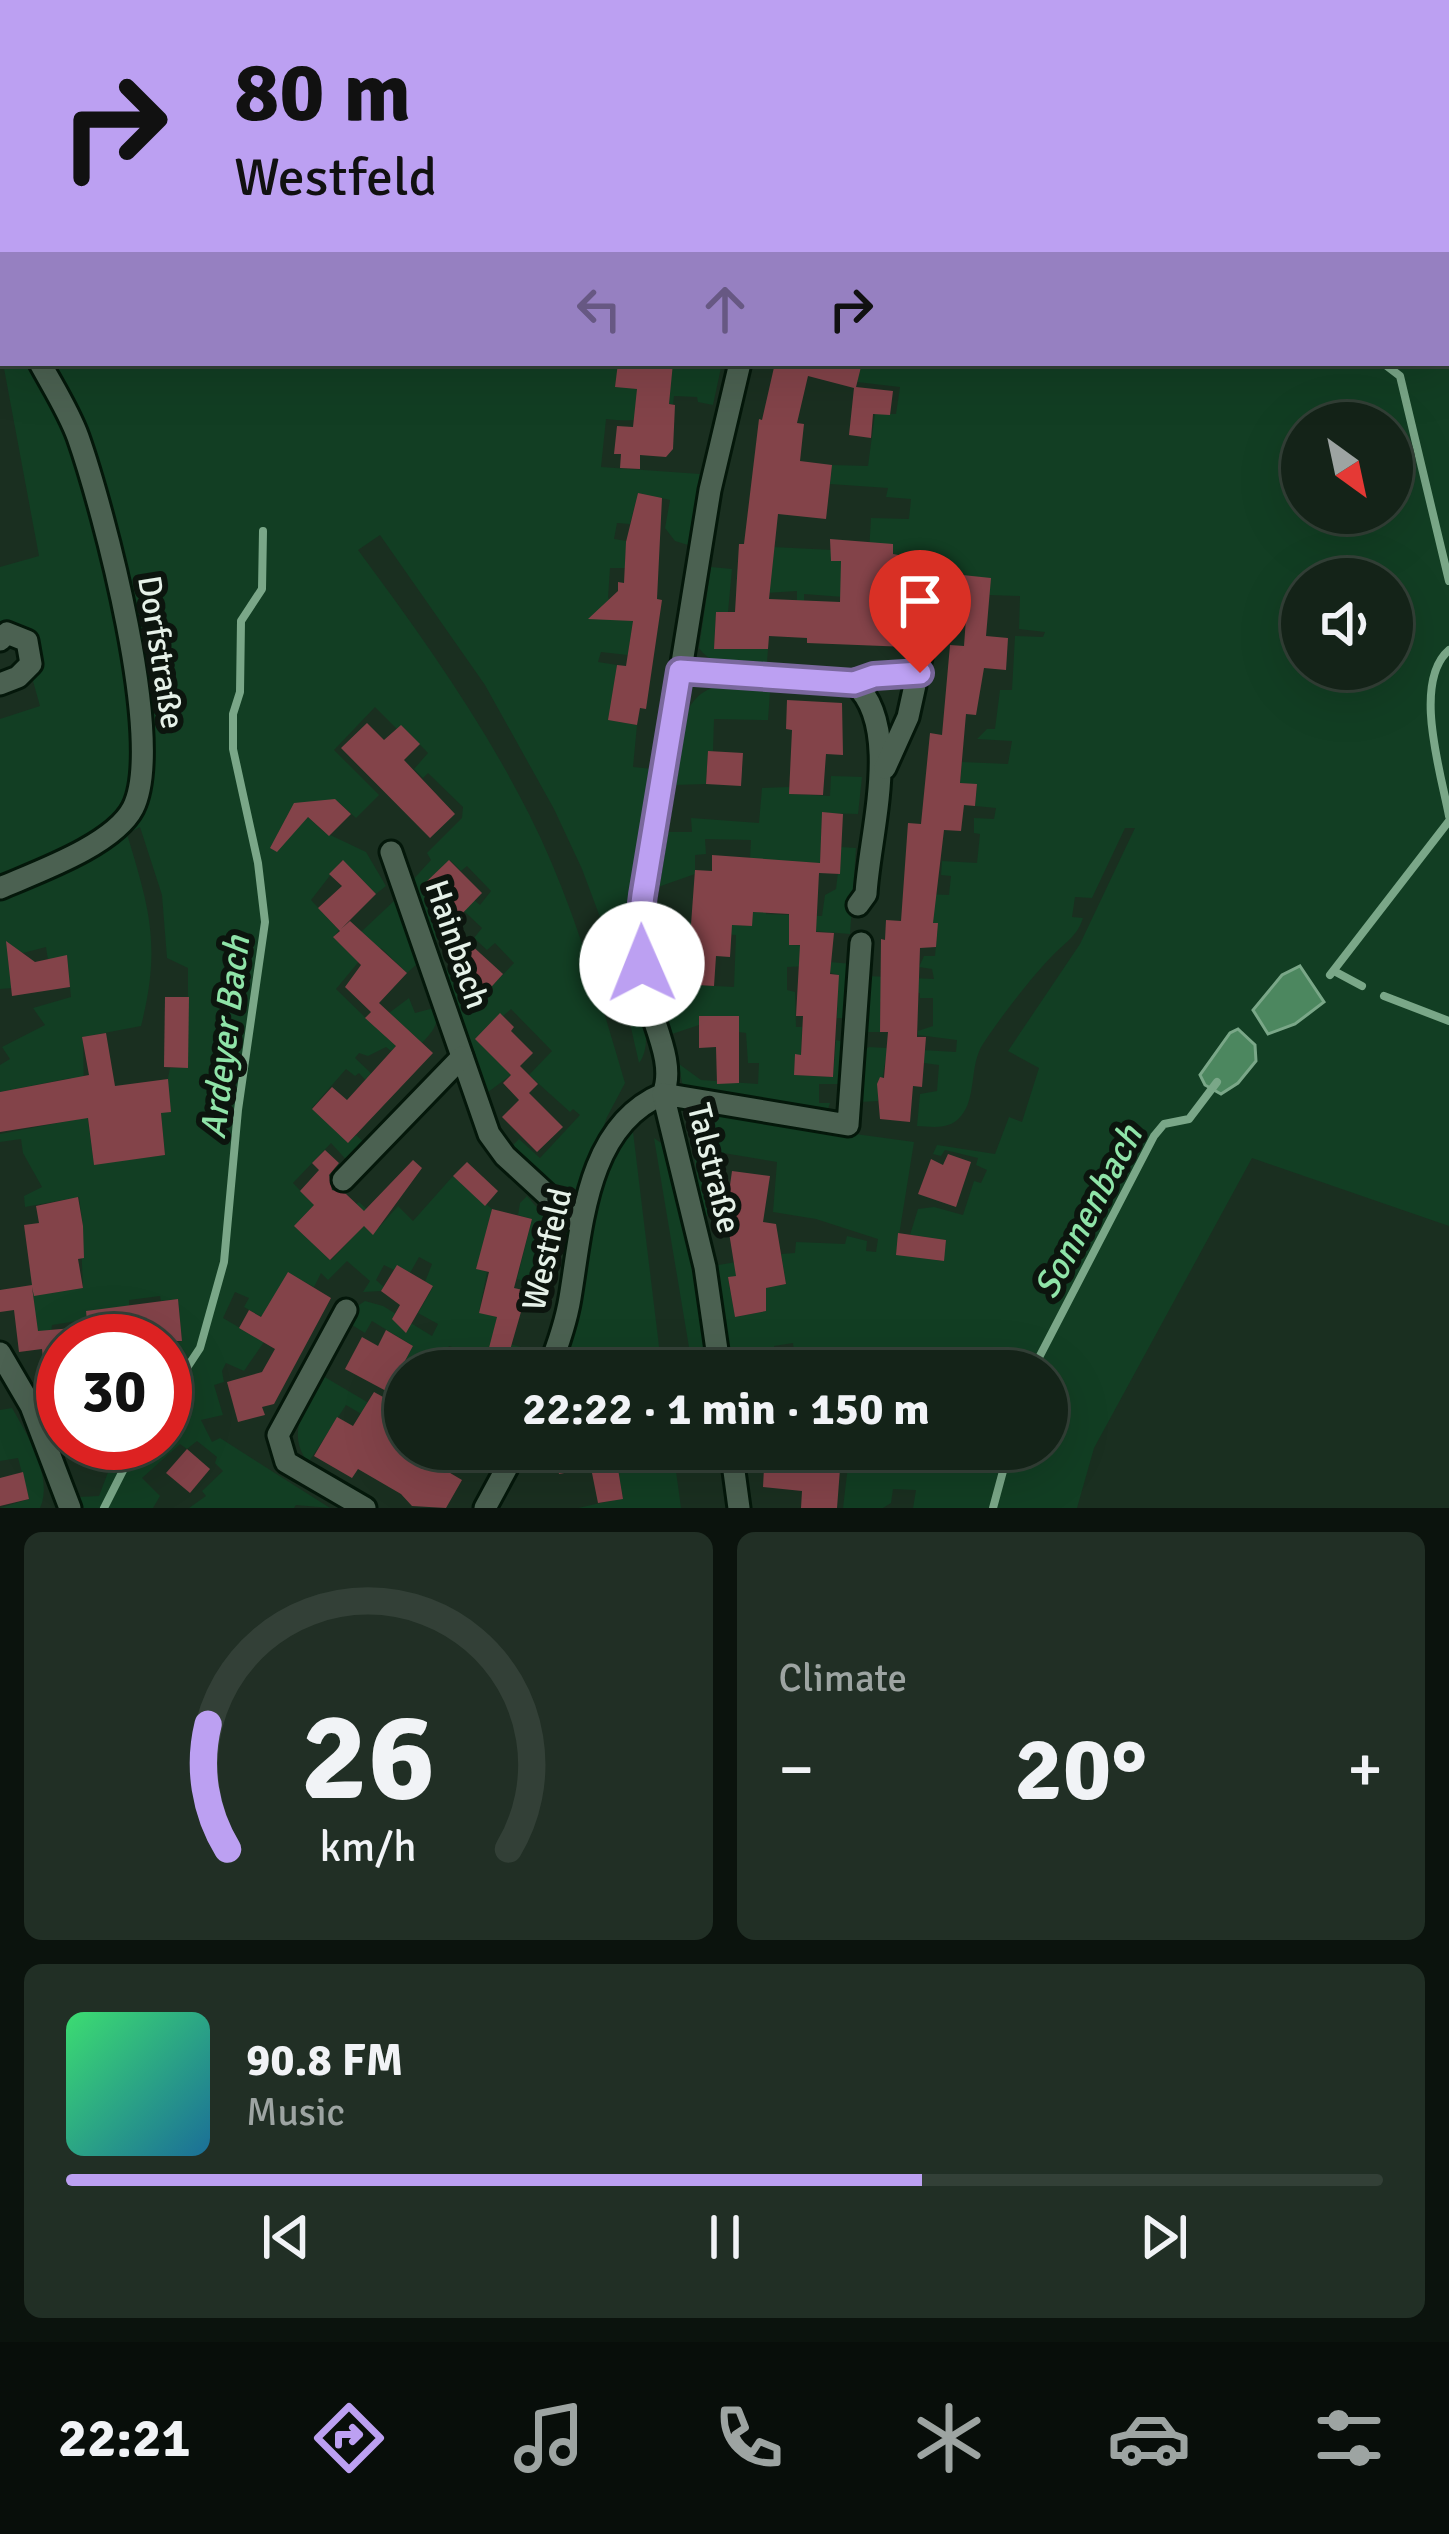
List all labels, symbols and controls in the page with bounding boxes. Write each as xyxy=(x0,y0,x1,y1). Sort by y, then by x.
text: 80 m xyxy=(234,41,411,145)
icon: right xyxy=(36,48,192,204)
text: Westfeld xyxy=(234,144,437,211)
icon: left xyxy=(566,276,632,342)
icon: ahead xyxy=(692,276,758,342)
icon: right xyxy=(818,276,884,342)
north arrow xyxy=(1281,402,1413,534)
map controls xyxy=(1281,402,1413,690)
pin xyxy=(869,550,971,673)
button: sound xyxy=(1281,558,1413,690)
icon: arrive xyxy=(887,568,953,634)
street label: Dorfstraße xyxy=(128,573,193,732)
street label: Hainbach xyxy=(415,875,498,1014)
position arrow xyxy=(579,901,705,1027)
water label: Ardeyer Bach xyxy=(191,932,260,1141)
street label: Talstraße xyxy=(678,1099,749,1237)
water label: Sonnenbach xyxy=(1024,1116,1153,1306)
street label: Westfeld xyxy=(514,1184,581,1314)
speed limit sign: 30 xyxy=(36,1314,192,1470)
text: 22:22 · 1 min · 150 m xyxy=(522,1382,930,1437)
text: Climate xyxy=(779,1654,907,1702)
text: 26 xyxy=(301,1681,436,1834)
text: 20° xyxy=(1014,1714,1147,1825)
text: − xyxy=(779,1729,814,1810)
text: + xyxy=(1347,1729,1383,1810)
text: km/h xyxy=(320,1821,417,1874)
text: 90.8 FM xyxy=(246,2033,403,2088)
text: Music xyxy=(246,2088,345,2136)
icon: previous xyxy=(253,2204,319,2270)
icon: pause xyxy=(692,2204,758,2270)
icon: next xyxy=(1131,2204,1197,2270)
icon: directions xyxy=(307,2396,391,2480)
icon: music xyxy=(507,2396,591,2480)
icon: phone xyxy=(707,2396,791,2480)
icon: climate xyxy=(907,2396,991,2480)
icon: car xyxy=(1107,2396,1191,2480)
icon: filters xyxy=(1307,2396,1391,2480)
text: 22:21 xyxy=(58,2405,191,2472)

